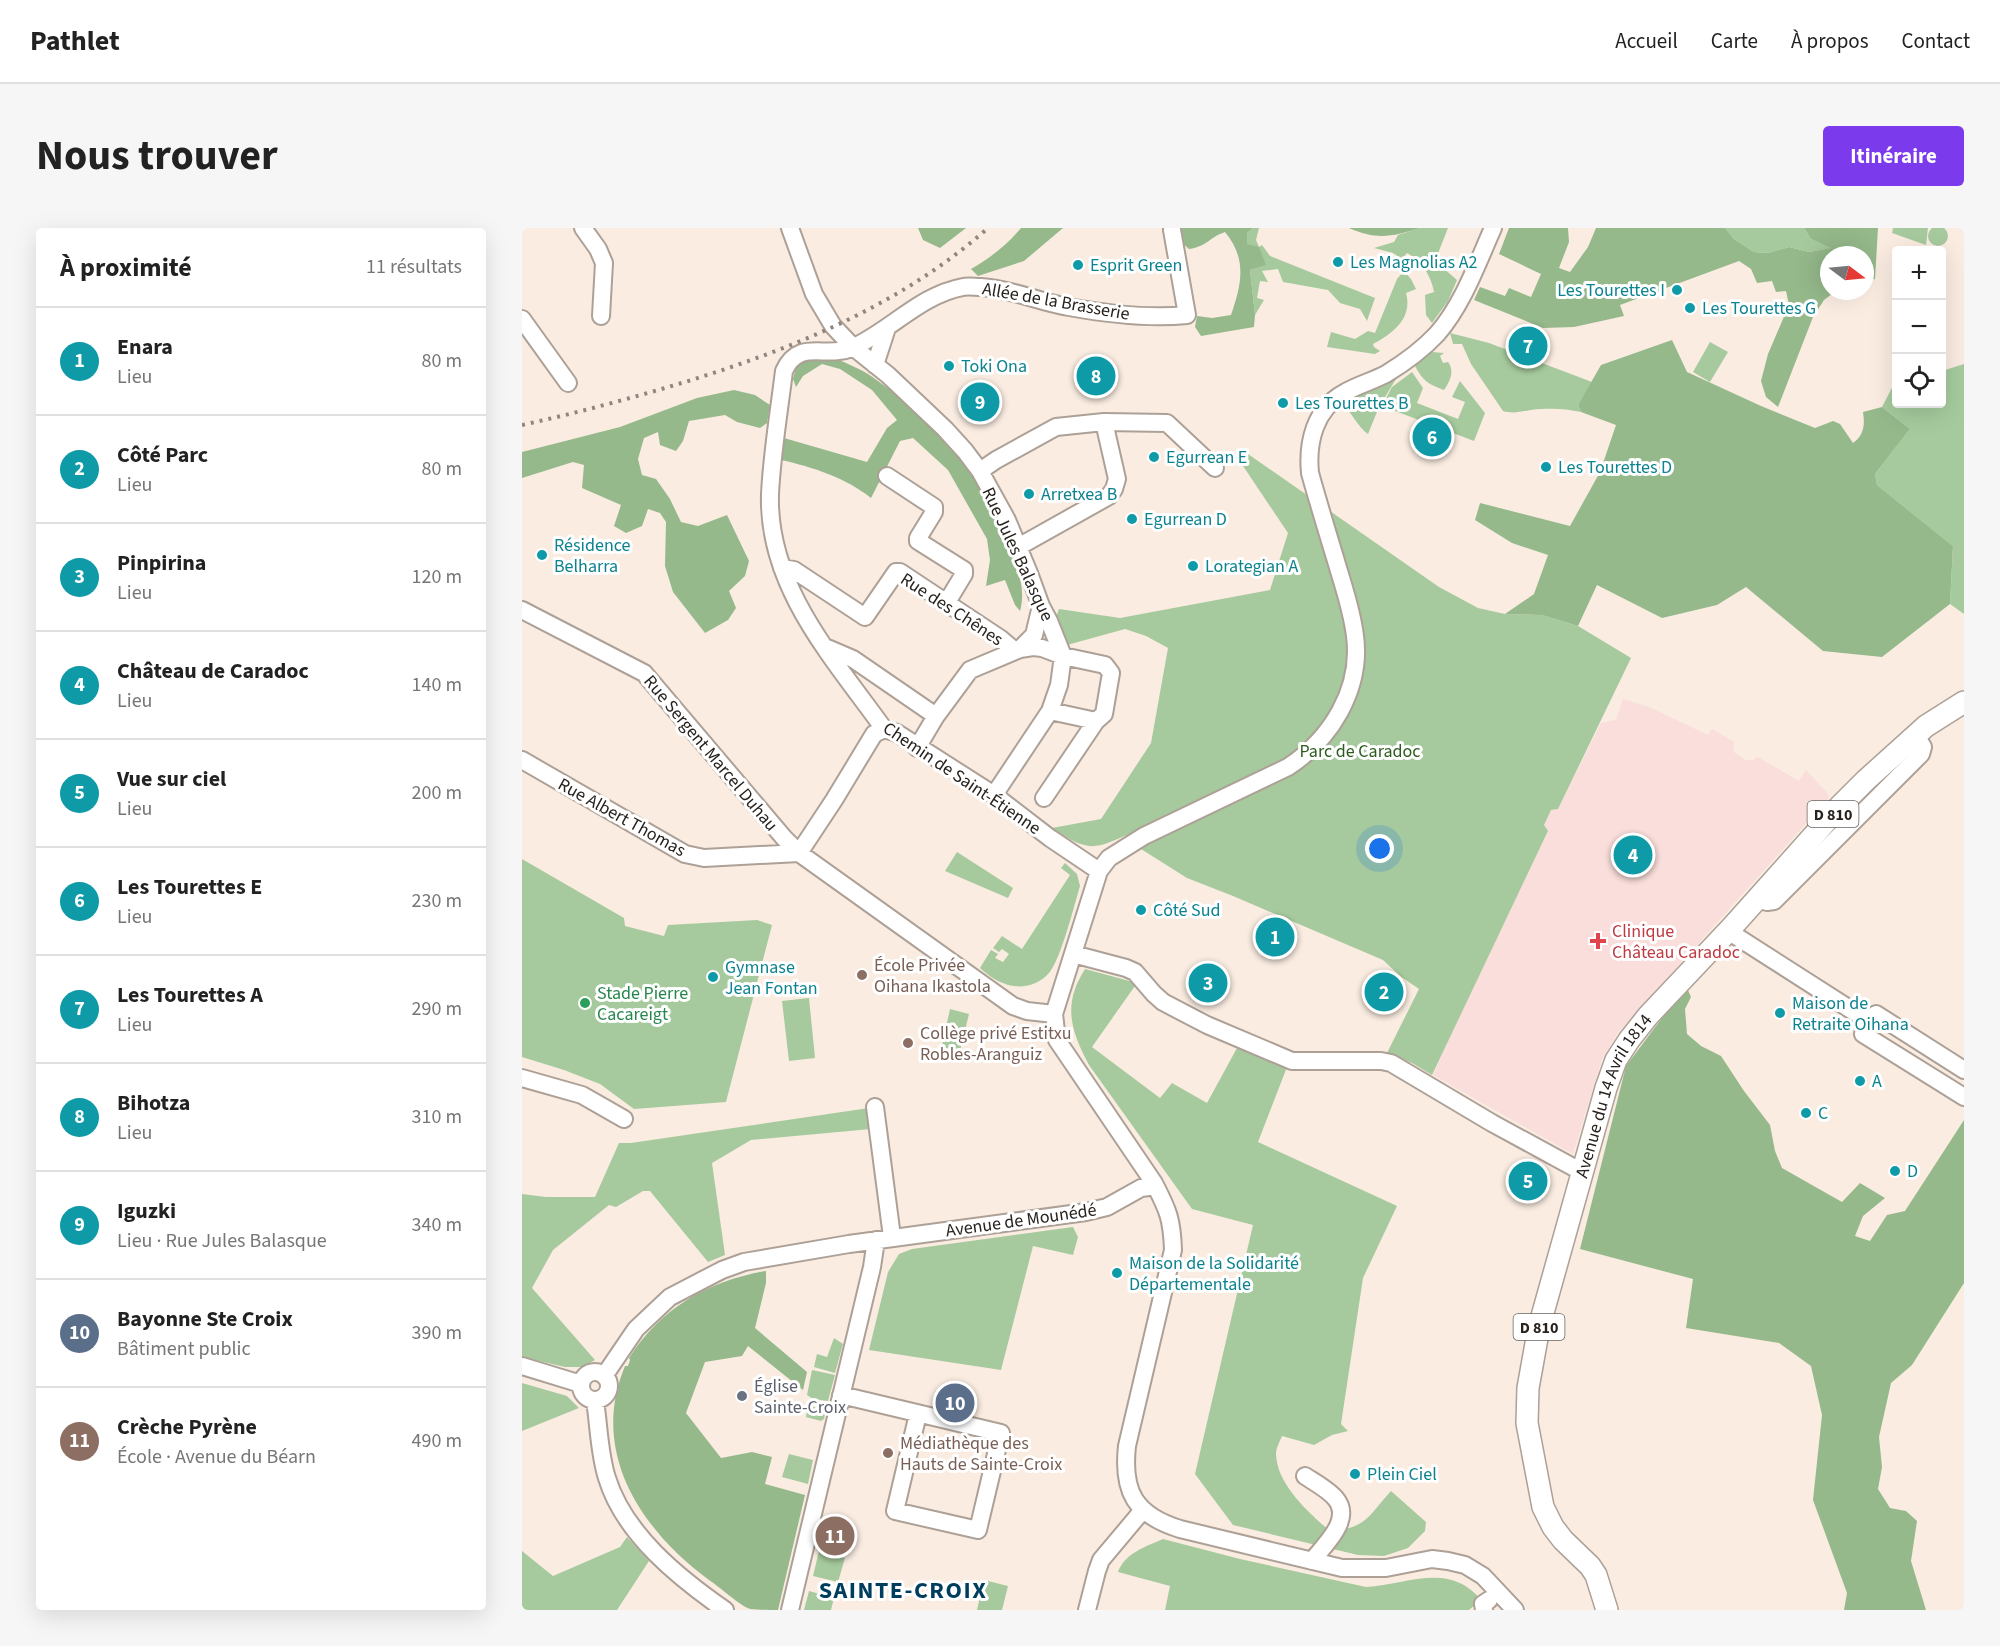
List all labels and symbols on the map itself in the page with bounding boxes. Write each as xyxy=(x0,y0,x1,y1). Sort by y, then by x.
north arrow xyxy=(1820,246,1874,300)
place label: Les Magnolias A2 xyxy=(1350,250,1477,275)
place label: Esprit Green xyxy=(1090,253,1182,278)
marker: Les Magnolias A2 xyxy=(1331,255,1345,269)
marker: Esprit Green xyxy=(1071,258,1085,272)
street label: Allée de la Brasserie xyxy=(980,276,1132,327)
place label: Les Tourettes I xyxy=(1557,278,1665,303)
marker: Les Tourettes I xyxy=(1670,283,1684,297)
place label: Les Tourettes G xyxy=(1702,296,1816,321)
marker: Les Tourettes G xyxy=(1683,301,1697,315)
pin: 7 xyxy=(1508,324,1548,368)
place label: Toki Ona xyxy=(961,354,1027,379)
pin: 8 xyxy=(1076,354,1116,398)
marker: Toki Ona xyxy=(942,359,956,373)
pin: 9 xyxy=(960,380,1000,424)
place label: Les Tourettes B xyxy=(1295,391,1409,416)
marker: Les Tourettes B xyxy=(1276,396,1290,410)
pin: 6 xyxy=(1412,414,1452,460)
place label: Egurrean E xyxy=(1166,445,1247,470)
marker: Egurrean E xyxy=(1147,450,1161,464)
place label: Les Tourettes D xyxy=(1558,455,1672,480)
marker: Les Tourettes D xyxy=(1539,460,1553,474)
place label: Arretxea B xyxy=(1041,482,1117,507)
street label: Rue Jules Balasque xyxy=(976,483,1060,625)
marker: Arretxea B xyxy=(1022,487,1036,501)
place label: Egurrean D xyxy=(1144,507,1227,532)
marker: Egurrean D xyxy=(1125,512,1139,526)
place label: Résidence Belharra xyxy=(554,533,631,579)
marker: Résidence Belharra xyxy=(535,548,549,562)
place label: Lorategian A xyxy=(1205,554,1299,579)
marker: Lorategian A xyxy=(1186,559,1200,573)
street label: Rue des Chênes xyxy=(895,567,1008,652)
street label: Rue Sergent Marcel Duhau xyxy=(638,670,784,837)
street label: Chemin de Saint-Étienne xyxy=(878,716,1046,841)
park label: Parc de Caradoc xyxy=(1299,739,1421,764)
street label: Rue Albert Thomas xyxy=(553,772,690,863)
road number: D 810 xyxy=(1808,801,1858,827)
pin: 4 xyxy=(1614,832,1652,878)
your location xyxy=(1365,834,1394,863)
place label: Côté Sud xyxy=(1153,898,1220,923)
marker: Côté Sud xyxy=(1134,903,1148,917)
pin: 1 xyxy=(1256,914,1294,960)
place label: Clinique Château Caradoc xyxy=(1612,919,1740,965)
marker: Clinique Château Caradoc xyxy=(1589,932,1607,950)
place label: École Privée Oihana Ikastola xyxy=(874,953,991,999)
place label: Gymnase Jean Fontan xyxy=(725,955,818,1001)
pin: 3 xyxy=(1188,960,1228,1005)
marker: École Privée Oihana Ikastola xyxy=(855,968,869,982)
marker: Gymnase Jean Fontan xyxy=(706,970,720,984)
pin: 2 xyxy=(1364,970,1404,1014)
place label: Stade Pierre Cacareigt xyxy=(597,981,688,1027)
place label: Maison de Retraite Oihana xyxy=(1792,991,1909,1037)
marker: Stade Pierre Cacareigt xyxy=(578,996,592,1010)
marker: Maison de Retraite Oihana xyxy=(1773,1006,1787,1020)
street label: Avenue du 14 Avril 1814 xyxy=(1569,1009,1658,1181)
place label: Collège privé Estitxu Robles-Aranguiz xyxy=(920,1021,1072,1067)
marker: Collège privé Estitxu Robles-Aranguiz xyxy=(901,1036,915,1050)
place label: A xyxy=(1872,1069,1882,1094)
marker: A xyxy=(1853,1074,1867,1088)
place label: C xyxy=(1818,1101,1828,1126)
marker: C xyxy=(1799,1106,1813,1120)
pin: 5 xyxy=(1508,1158,1548,1204)
place label: D xyxy=(1907,1159,1918,1184)
marker: D xyxy=(1888,1164,1902,1178)
street label: Avenue de Mounédé xyxy=(944,1198,1098,1243)
place label: Maison de la Solidarité Départementale xyxy=(1129,1251,1299,1297)
marker: Maison de la Solidarité Départementale xyxy=(1110,1266,1124,1280)
road number: D 810 xyxy=(1514,1314,1564,1340)
place label: Église Sainte-Croix xyxy=(754,1374,846,1420)
pin: 10 xyxy=(936,1380,974,1426)
marker: Église Sainte-Croix xyxy=(735,1389,749,1403)
place label: Médiathèque des Hauts de Sainte-Croix xyxy=(900,1431,1062,1477)
marker: Médiathèque des Hauts de Sainte-Croix xyxy=(881,1446,895,1460)
place label: Plein Ciel xyxy=(1367,1462,1437,1487)
marker: Plein Ciel xyxy=(1348,1467,1362,1481)
pin: 11 xyxy=(816,1514,854,1558)
district label: SAINTE-CROIX xyxy=(819,1573,987,1608)

